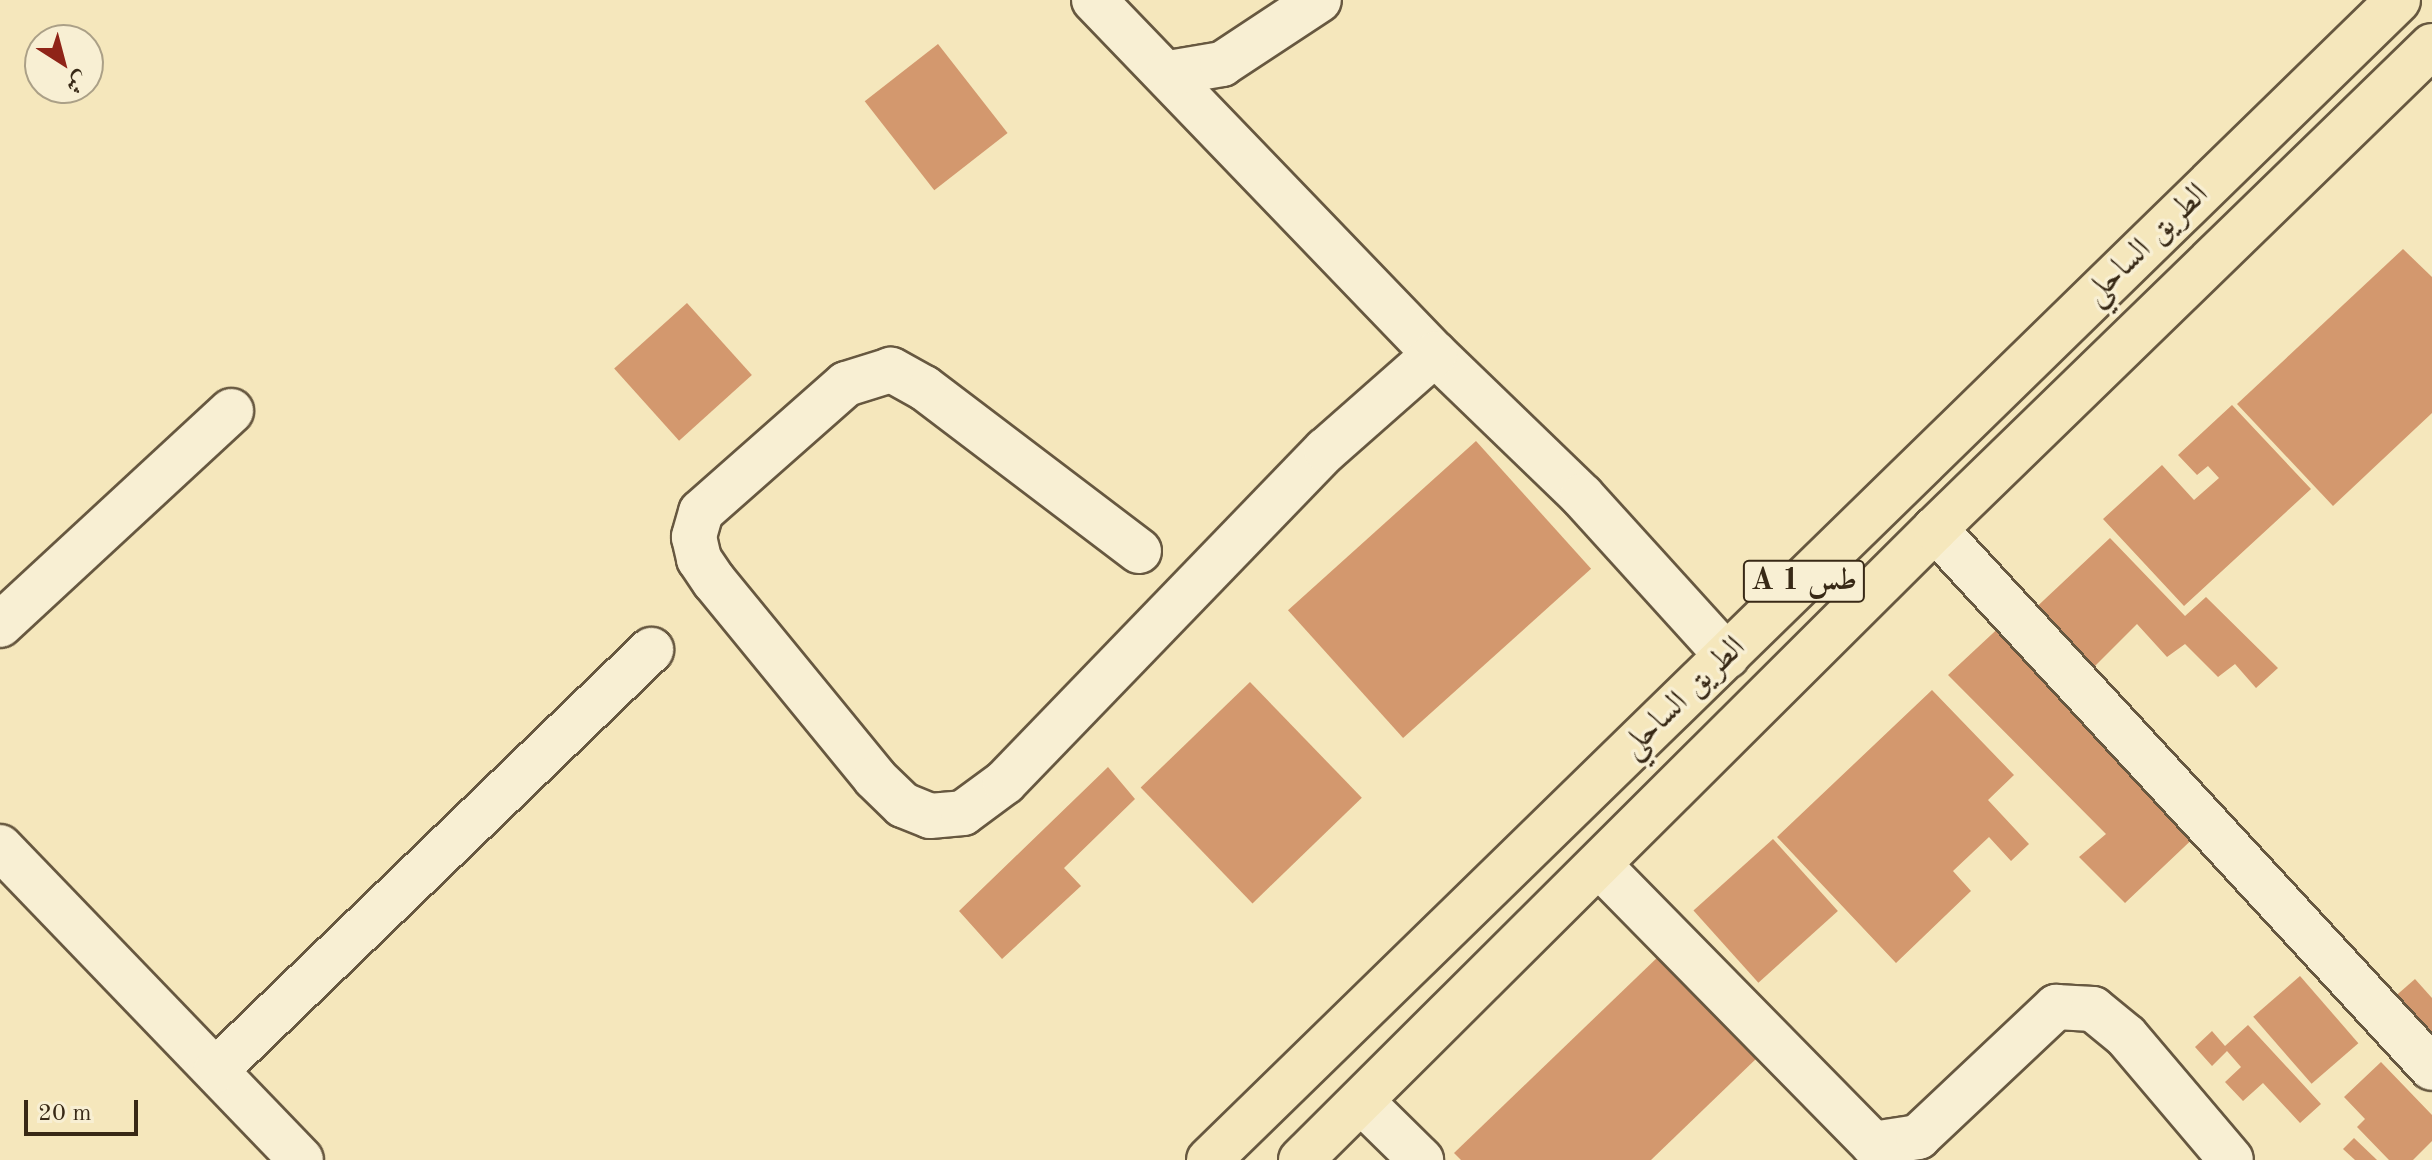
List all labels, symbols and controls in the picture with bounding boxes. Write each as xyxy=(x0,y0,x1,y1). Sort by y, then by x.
north arrow xyxy=(24,24,104,104)
text: ش xyxy=(62,66,92,97)
street label: الطريق الساحلي xyxy=(2077,176,2217,314)
road number: A 1 طس xyxy=(1742,555,1866,607)
street label: الطريق الساحلي xyxy=(1614,629,1754,767)
scale bar xyxy=(28,1084,142,1134)
text: 20 m xyxy=(38,1102,92,1126)

